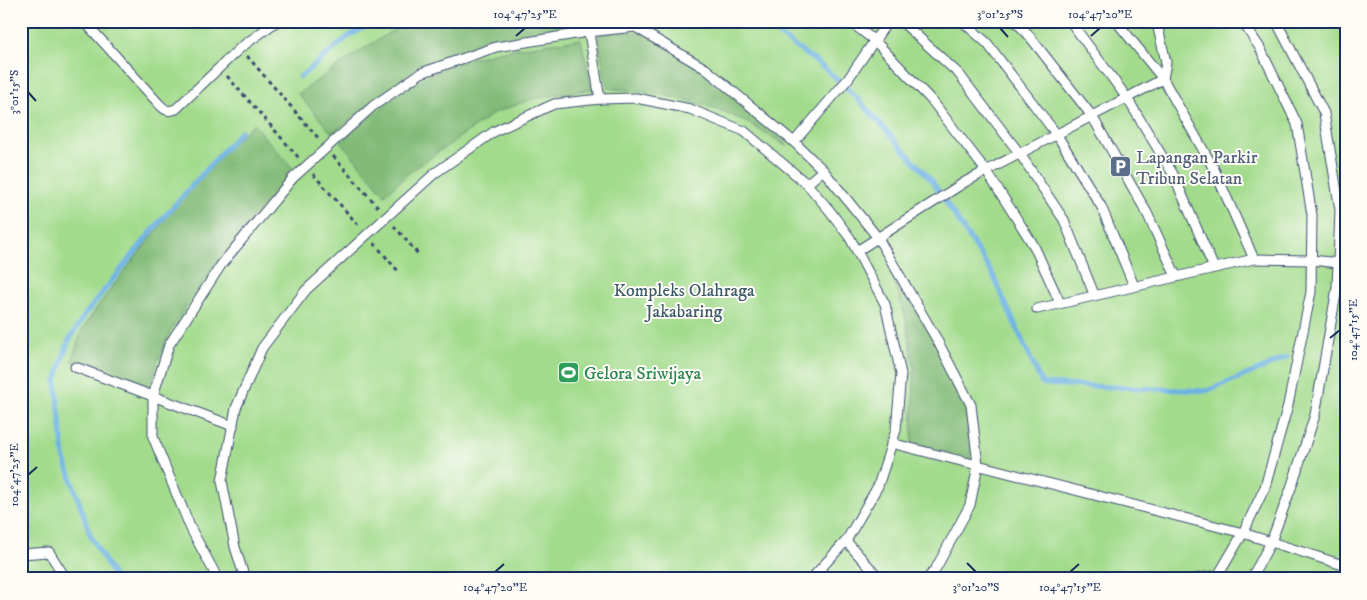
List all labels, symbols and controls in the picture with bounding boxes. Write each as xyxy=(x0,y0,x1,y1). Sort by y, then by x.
text: 104°47'25"E xyxy=(493,7,557,22)
text: 3°01'25"S xyxy=(977,7,1023,22)
text: 104°47'20"E xyxy=(1068,7,1133,22)
text: 3°01'15"S xyxy=(7,70,22,114)
place label: Lapangan Parkir Tribun Selatan xyxy=(1136,147,1258,190)
parking icon: Lapangan Parkir Tribun Selatan xyxy=(1108,155,1132,179)
park label: Kompleks Olahraga Jakabaring xyxy=(613,280,755,323)
text: 104°47'15"E xyxy=(1346,298,1361,361)
sports icon: Gelora Sriwijaya xyxy=(556,361,580,385)
place label: Gelora Sriwijaya xyxy=(584,363,702,385)
text: 104°47'25"E xyxy=(7,443,22,507)
text: 104°47'20"E xyxy=(463,580,528,595)
text: 3°01'20"S xyxy=(953,580,999,595)
text: 104°47'15"E xyxy=(1039,580,1102,595)

